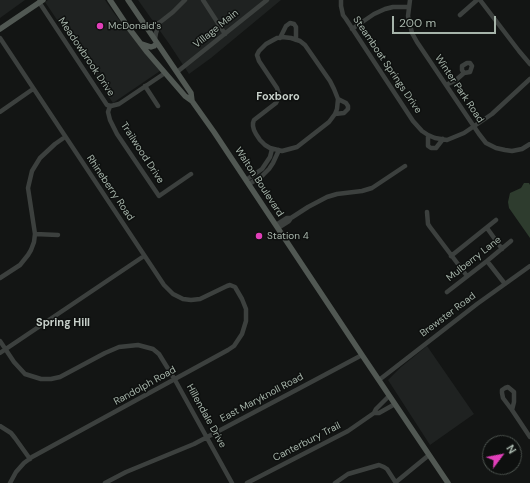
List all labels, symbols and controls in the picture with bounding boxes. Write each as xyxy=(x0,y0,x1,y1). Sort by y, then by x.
street label: Village Main xyxy=(191,7,241,51)
scale bar xyxy=(394,8,498,34)
street label: Steamboat Springs Drive xyxy=(350,14,424,116)
street label: Meadowbrook Drive xyxy=(55,15,117,99)
text: 200 m xyxy=(399,15,436,31)
place label: McDonald's xyxy=(108,20,161,32)
marker: McDonald's xyxy=(95,21,105,31)
street label: Winter Park Road xyxy=(432,53,486,125)
district label: Foxboro xyxy=(256,90,300,104)
street label: Trailwood Drive xyxy=(118,120,166,186)
street label: Walton Boulevard xyxy=(232,145,286,219)
street label: Rhineberry Road xyxy=(84,153,136,223)
place label: Station 4 xyxy=(267,230,309,242)
marker: Station 4 xyxy=(254,231,264,241)
street label: Mulberry Lane xyxy=(444,234,504,284)
street label: Brewster Road xyxy=(418,290,478,340)
district label: Spring Hill xyxy=(36,316,90,330)
street label: Randolph Road xyxy=(112,364,178,408)
street label: East Maryknoll Road xyxy=(218,371,306,425)
street label: Hillendale Drive xyxy=(184,382,228,450)
street label: Canterbury Trail xyxy=(271,420,343,464)
north arrow xyxy=(482,435,522,475)
text: N xyxy=(503,442,519,456)

